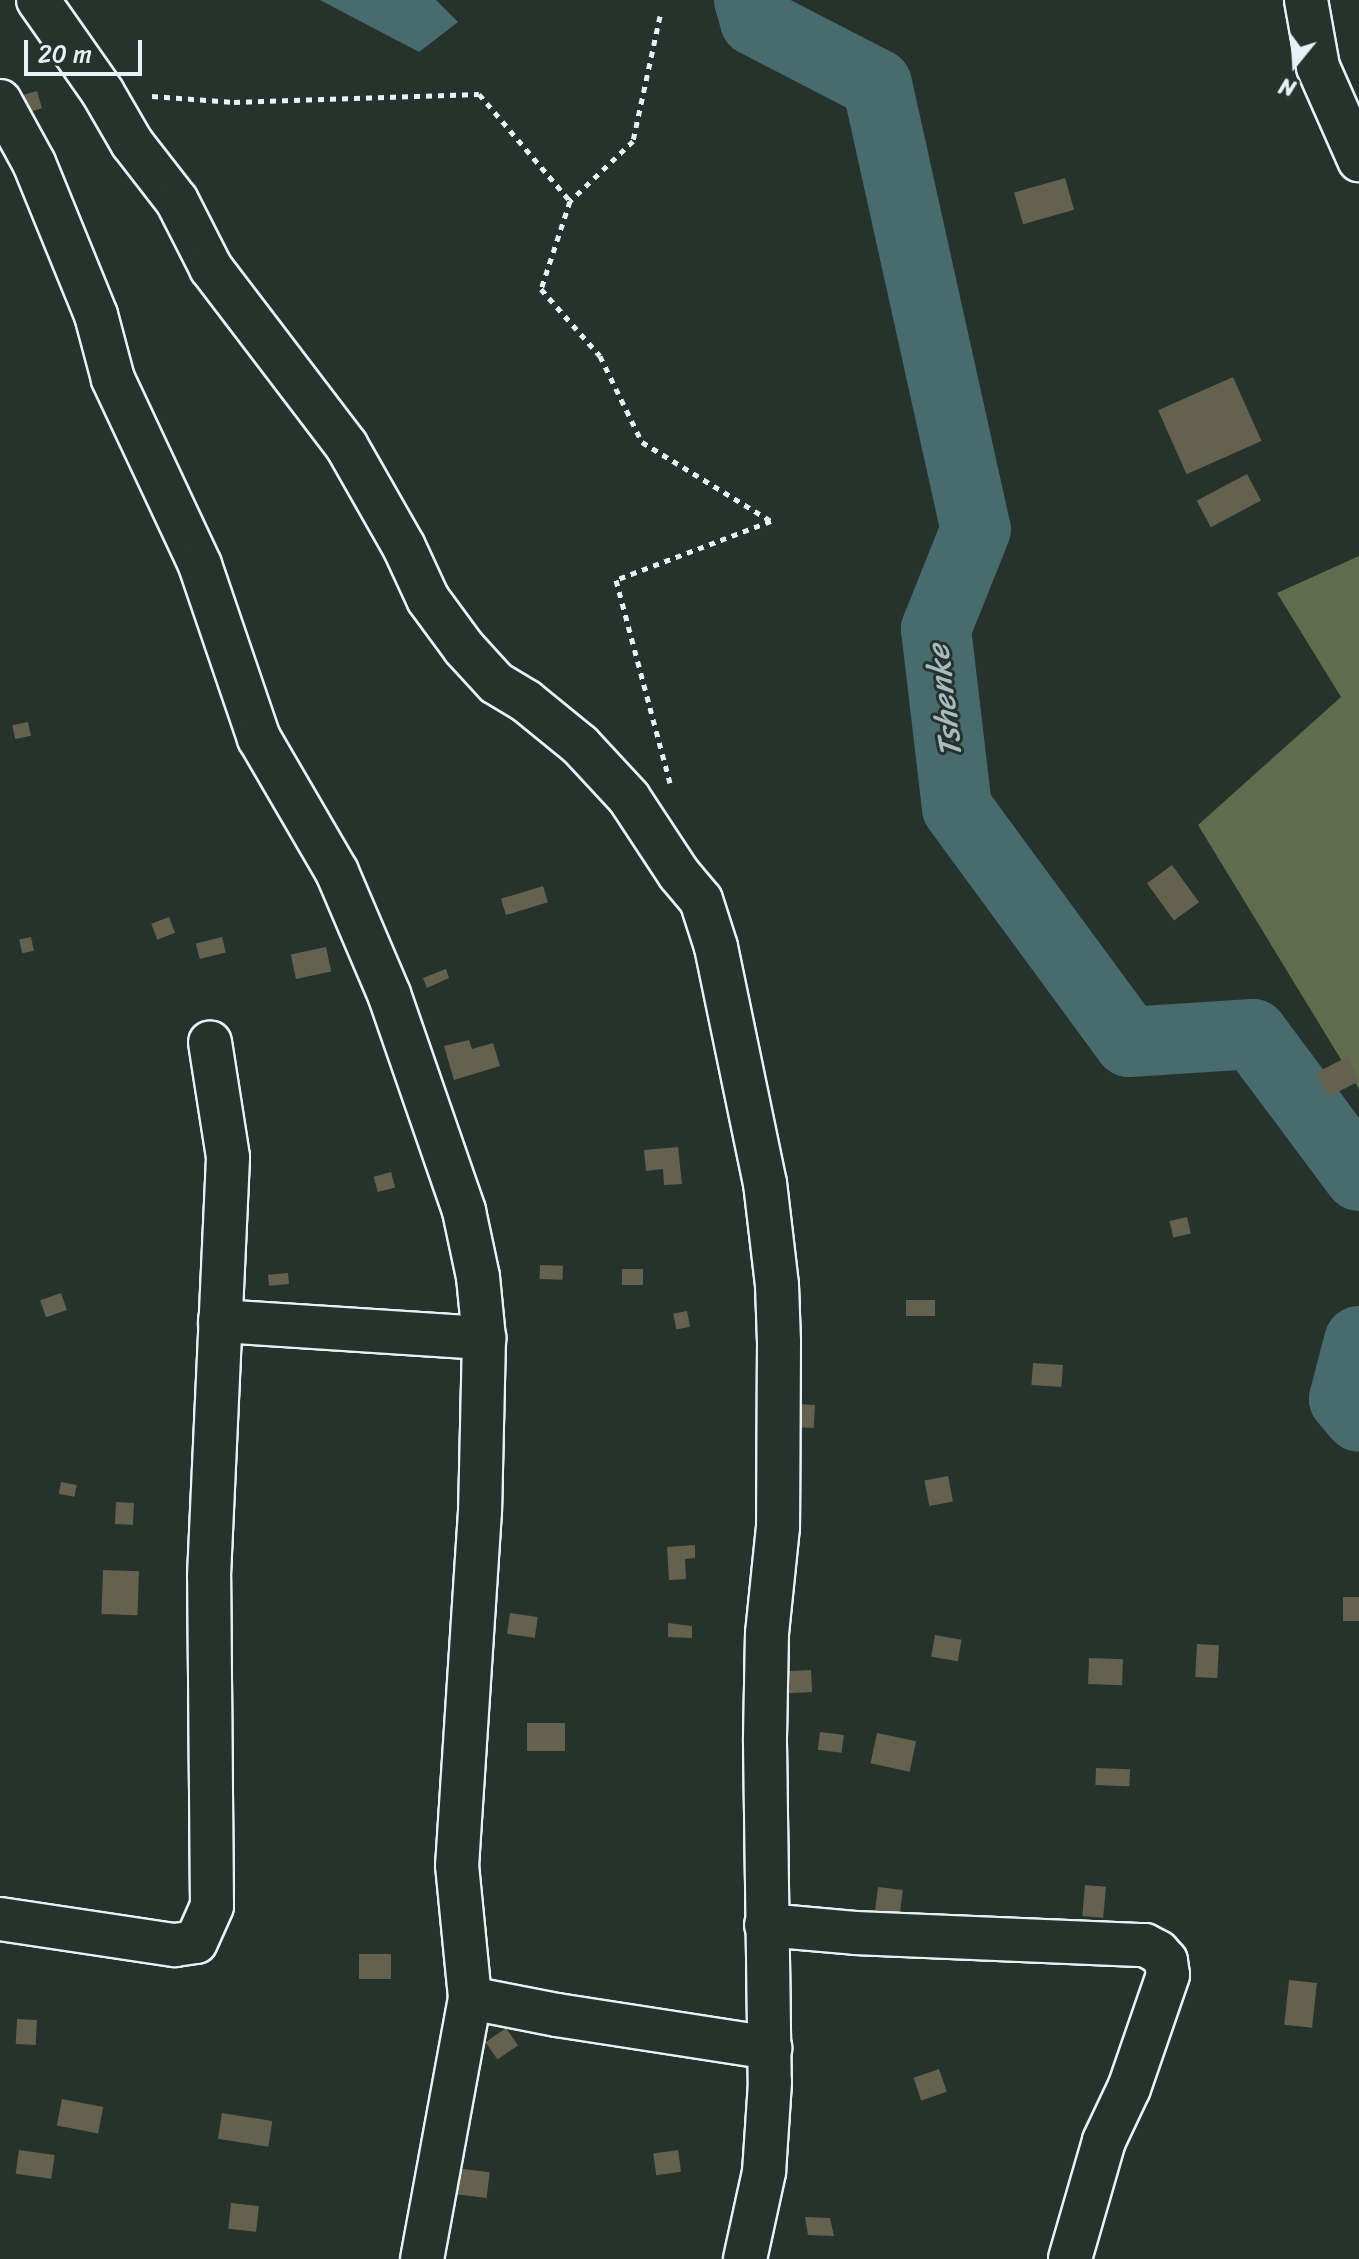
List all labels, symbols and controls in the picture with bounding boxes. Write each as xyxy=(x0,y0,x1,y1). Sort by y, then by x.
scale bar xyxy=(28,24,146,74)
north arrow xyxy=(1255,24,1335,104)
text: 20 m xyxy=(38,33,92,75)
text: N xyxy=(1274,66,1301,108)
water label: Tshenke xyxy=(919,642,971,760)

